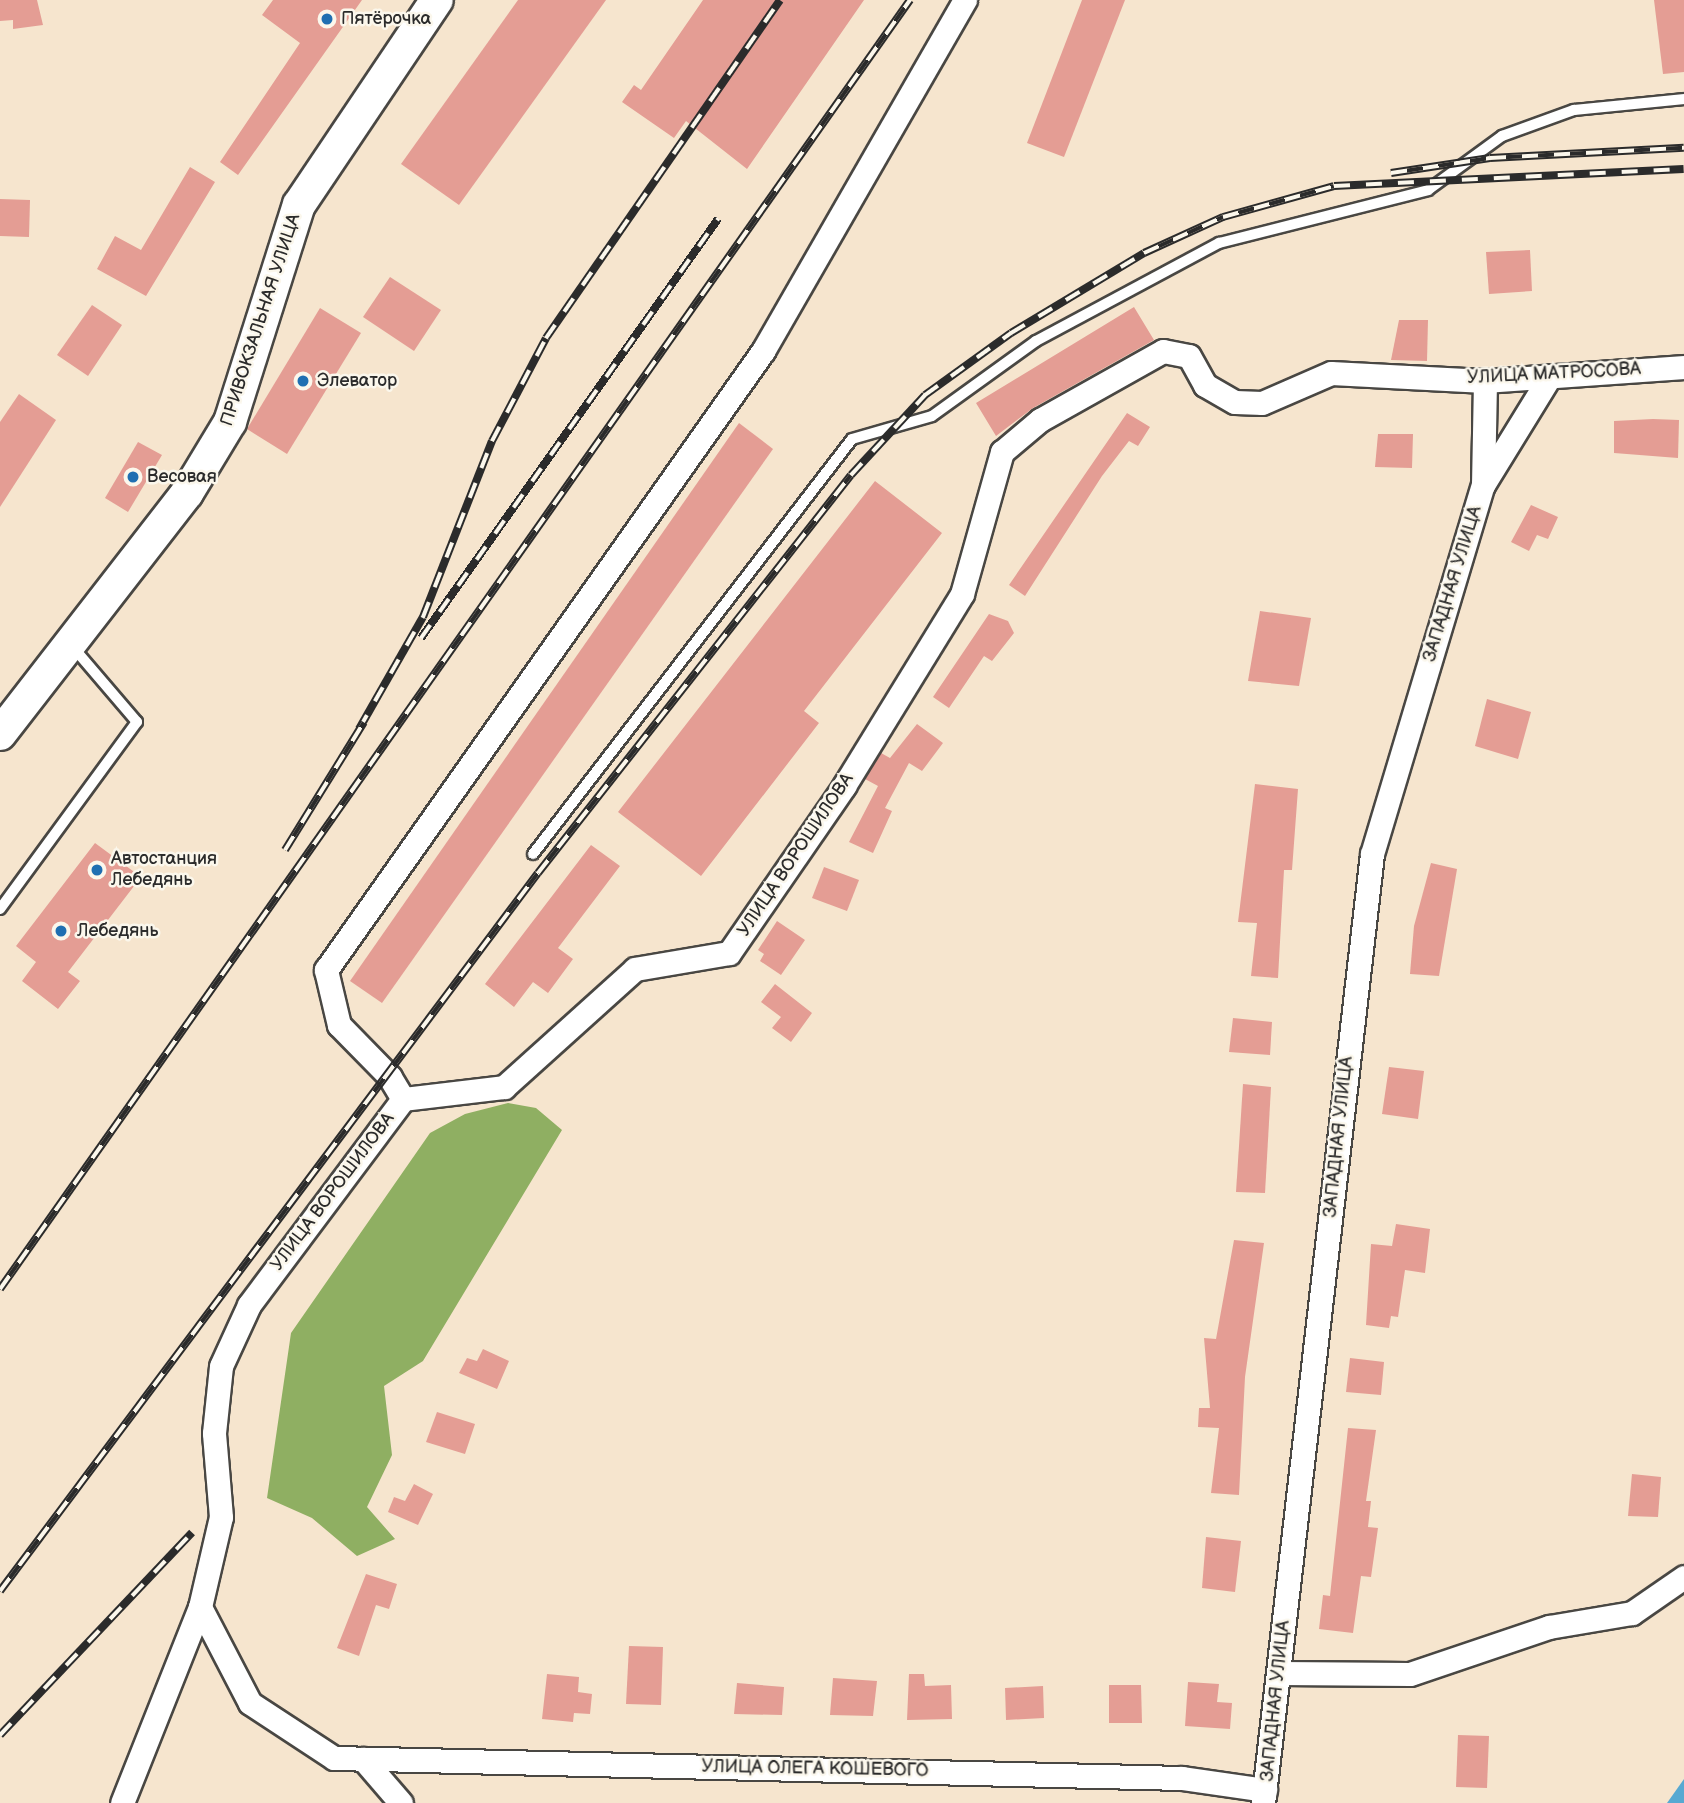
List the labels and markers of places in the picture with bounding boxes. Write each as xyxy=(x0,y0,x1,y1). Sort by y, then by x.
place label: Пятёрочка xyxy=(341,8,431,30)
marker: Пятёрочка xyxy=(319,11,335,27)
place label: Элеватор xyxy=(317,370,397,392)
marker: Элеватор xyxy=(295,373,311,389)
place label: Весовая xyxy=(147,466,217,488)
marker: Весовая xyxy=(125,469,141,485)
place label: Автостанция Лебедянь xyxy=(111,849,217,892)
marker: Автостанция Лебедянь xyxy=(89,862,105,878)
place label: Лебедянь xyxy=(77,920,158,942)
marker: Лебедянь xyxy=(51,921,71,941)

